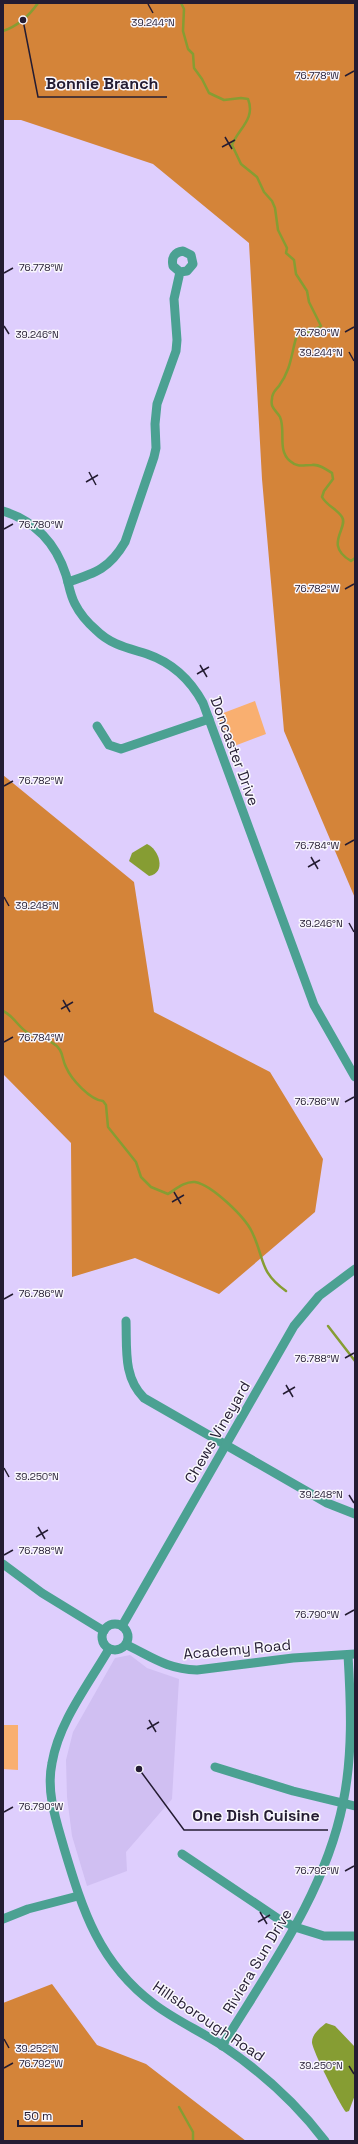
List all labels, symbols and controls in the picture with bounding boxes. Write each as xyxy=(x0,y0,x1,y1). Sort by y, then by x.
text: 39.244°N xyxy=(131,16,175,29)
callout: Bonnie Branch xyxy=(38,69,167,97)
text: 76.778°W xyxy=(295,69,339,82)
text: Bonnie Branch xyxy=(46,73,158,94)
text: 76.778°W xyxy=(19,261,63,274)
text: 76.780°W xyxy=(295,326,340,339)
text: 39.246°N xyxy=(15,328,59,341)
text: 39.244°N xyxy=(299,346,343,359)
text: 76.780°W xyxy=(19,518,64,531)
text: 76.782°W xyxy=(295,582,339,595)
street label: Doncaster Drive xyxy=(206,694,264,808)
text: 76.782°W xyxy=(19,774,63,787)
text: 76.784°W xyxy=(295,839,339,852)
text: 39.248°N xyxy=(15,899,59,912)
text: 39.246°N xyxy=(299,917,343,930)
text: 76.784°W xyxy=(19,1031,63,1044)
text: 76.786°W xyxy=(295,1095,339,1108)
text: 76.786°W xyxy=(19,1287,63,1300)
text: 76.788°W xyxy=(295,1352,339,1365)
street label: Chews Vineyard xyxy=(180,1377,254,1487)
text: 39.250°N xyxy=(15,1470,59,1483)
text: 39.248°N xyxy=(299,1488,343,1501)
text: 76.788°W xyxy=(19,1544,63,1557)
text: 76.790°W xyxy=(295,1608,340,1621)
street label: Academy Road xyxy=(182,1635,292,1663)
text: 76.790°W xyxy=(19,1800,64,1813)
callout: One Dish Cuisine xyxy=(184,1802,328,1830)
text: One Dish Cuisine xyxy=(192,1805,320,1826)
text: 76.792°W xyxy=(295,1864,339,1877)
street label: Riviera Sun Drive xyxy=(218,1905,296,2017)
street label: Hillsborough Road xyxy=(149,1976,269,2066)
text: 39.252°N xyxy=(15,2042,59,2055)
text: 76.792°W xyxy=(19,2057,63,2070)
text: 39.250°N xyxy=(299,2059,343,2072)
scale bar xyxy=(18,2102,82,2128)
text: 50 m xyxy=(24,2108,52,2124)

